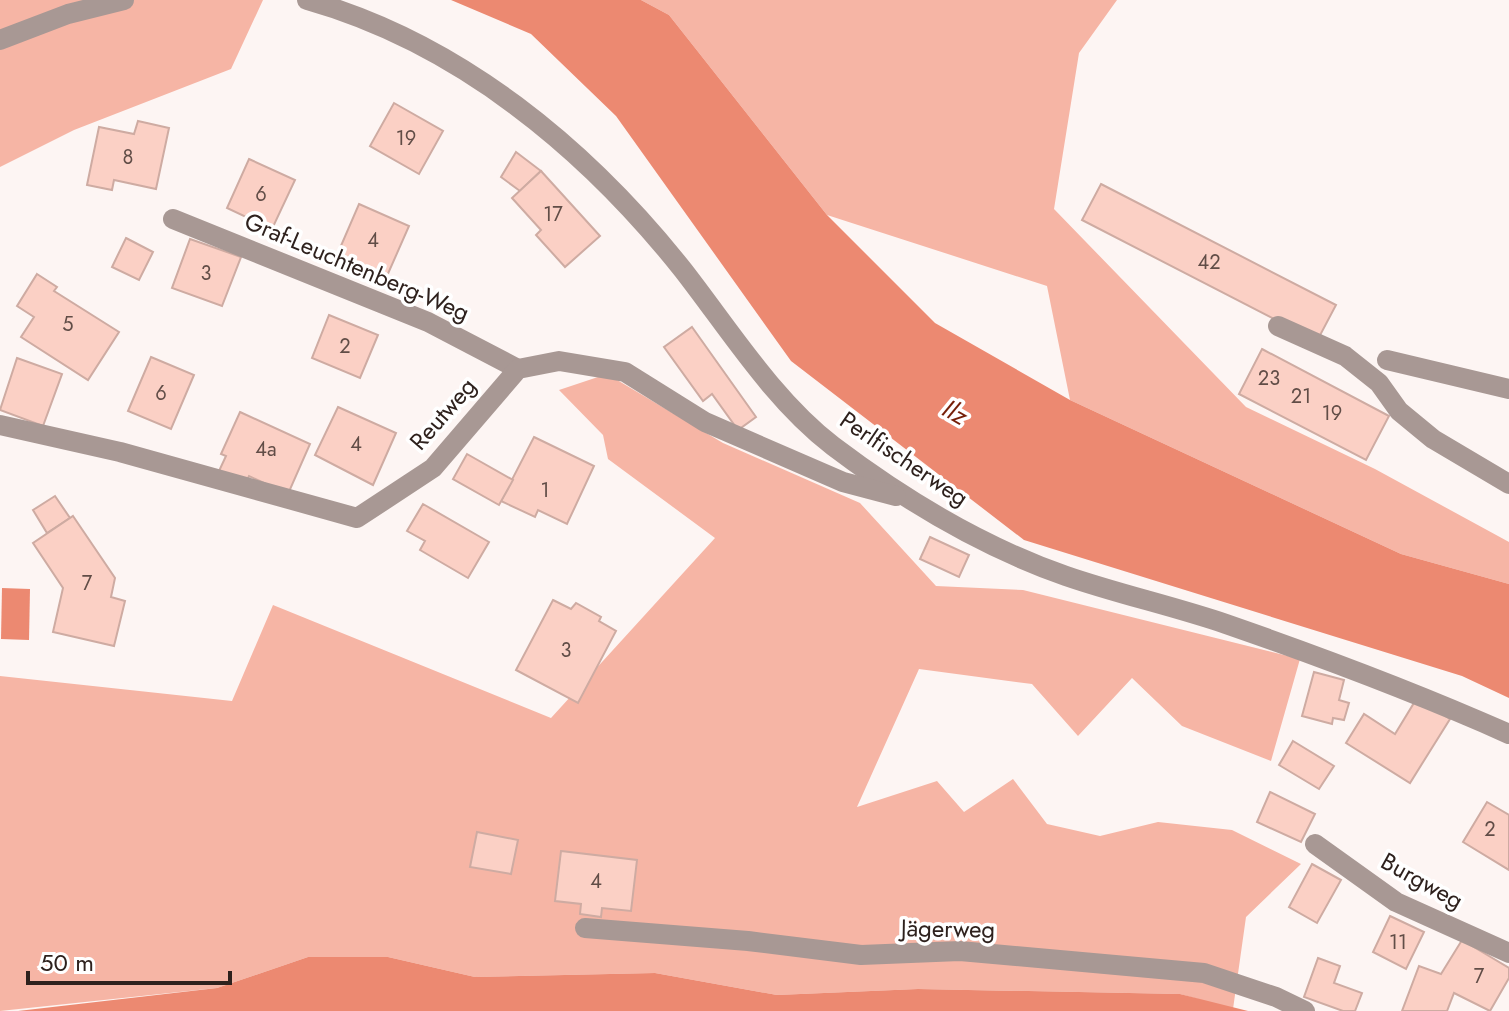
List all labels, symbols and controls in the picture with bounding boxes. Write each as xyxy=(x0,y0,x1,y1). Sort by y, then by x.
house number: 19 xyxy=(396,124,416,153)
house number: 8 xyxy=(123,143,133,172)
house number: 6 xyxy=(255,180,267,209)
house number: 17 xyxy=(543,200,563,229)
street label: Graf-Leuchtenberg-Weg xyxy=(239,203,475,330)
house number: 4 xyxy=(367,226,379,255)
house number: 42 xyxy=(1197,248,1221,277)
house number: 3 xyxy=(201,259,212,288)
house number: 5 xyxy=(62,310,74,339)
house number: 2 xyxy=(339,332,351,361)
house number: 23 xyxy=(1258,364,1280,393)
street label: Reutweg xyxy=(401,370,484,458)
house number: 6 xyxy=(155,379,167,408)
house number: 21 xyxy=(1291,382,1311,411)
water label: Ilz xyxy=(935,390,976,435)
house number: 19 xyxy=(1322,399,1342,428)
street label: Perlfischerweg xyxy=(833,402,976,515)
house number: 4 xyxy=(350,430,362,459)
house number: 4a xyxy=(255,435,277,464)
house number: 1 xyxy=(541,476,550,505)
house number: 7 xyxy=(82,569,93,598)
house number: 3 xyxy=(561,636,572,665)
house number: 2 xyxy=(1484,815,1496,844)
street label: Burgweg xyxy=(1375,844,1470,918)
house number: 4 xyxy=(590,867,602,896)
street label: Jägerweg xyxy=(898,910,996,947)
house number: 11 xyxy=(1389,928,1407,957)
scale bar xyxy=(28,935,230,985)
text: 50 m xyxy=(40,945,94,980)
house number: 7 xyxy=(1474,962,1485,991)

